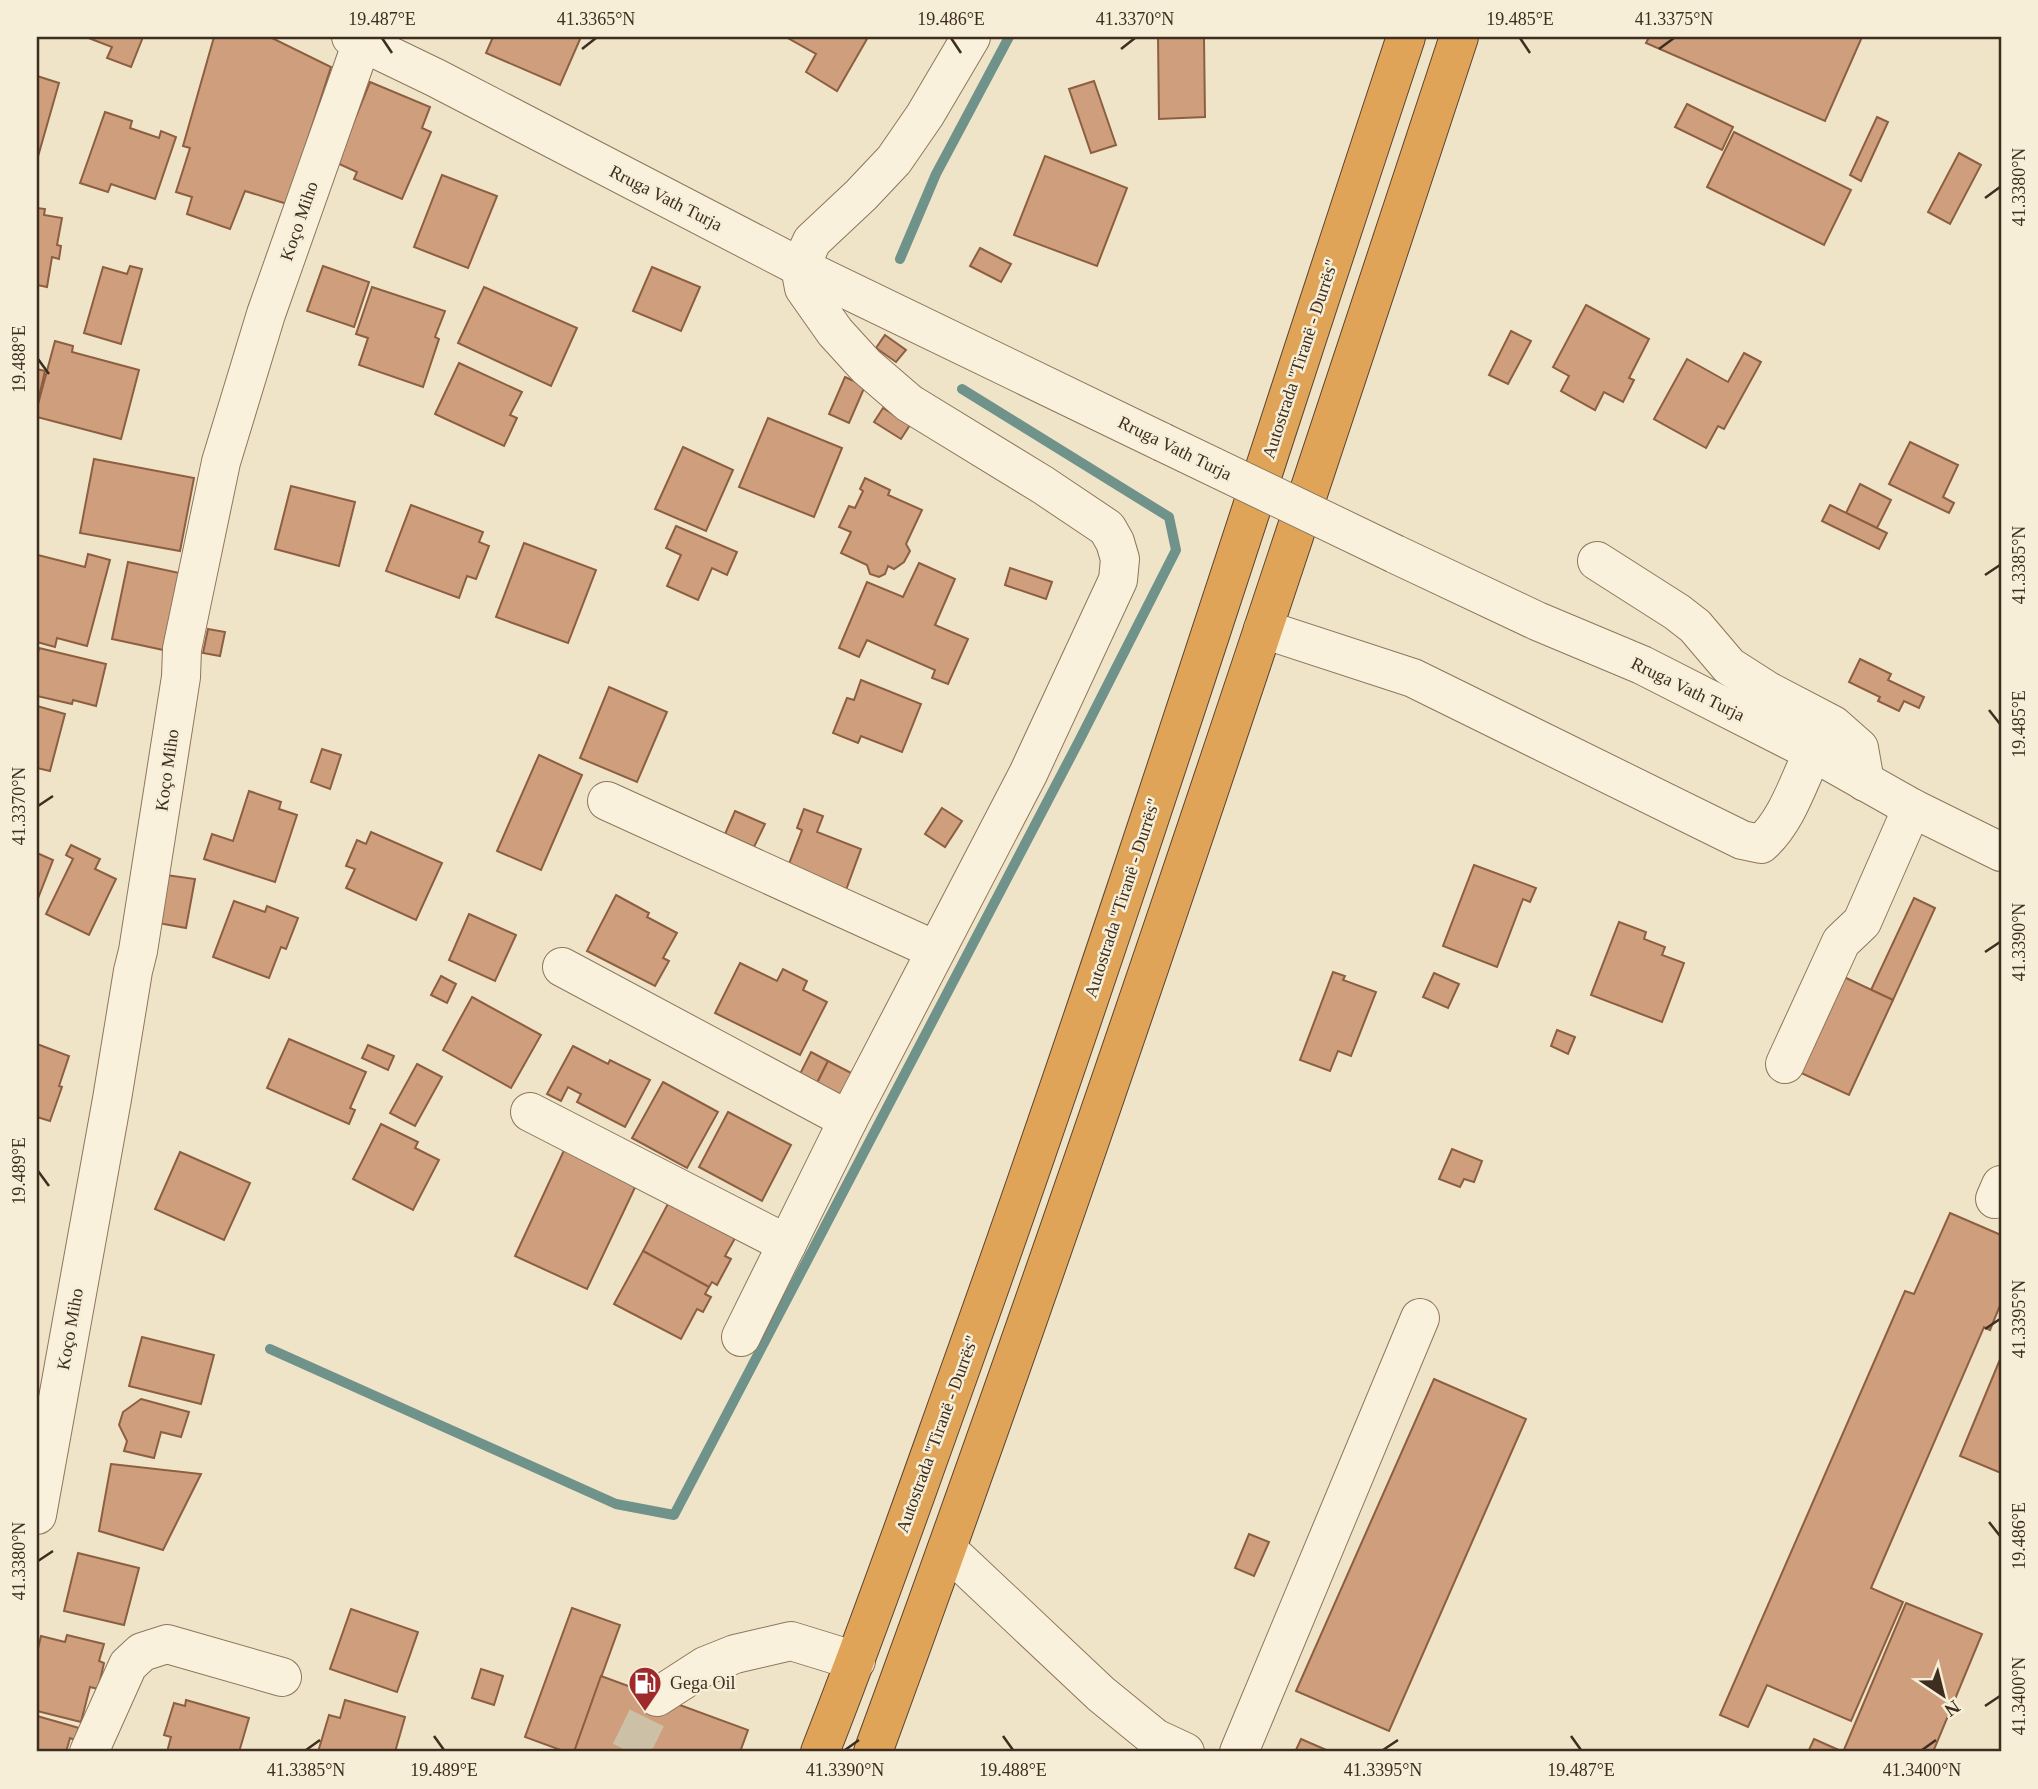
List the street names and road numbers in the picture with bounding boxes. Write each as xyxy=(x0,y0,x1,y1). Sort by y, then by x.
street label: Rruga Vath Turja xyxy=(606,161,726,235)
street label: Koço Miho xyxy=(276,179,322,263)
street label: Autostrada "Tiranë - Durrës" xyxy=(1258,257,1342,461)
street label: Rruga Vath Turja xyxy=(1115,412,1235,484)
street label: Rruga Vath Turja xyxy=(1628,653,1748,725)
street label: Koço Miho xyxy=(151,728,183,812)
street label: Autostrada "Tiranë - Durrës" xyxy=(1080,796,1164,1000)
street label: Koço Miho xyxy=(53,1287,87,1371)
street label: Autostrada "Tiranë - Durrës" xyxy=(892,1333,982,1535)

